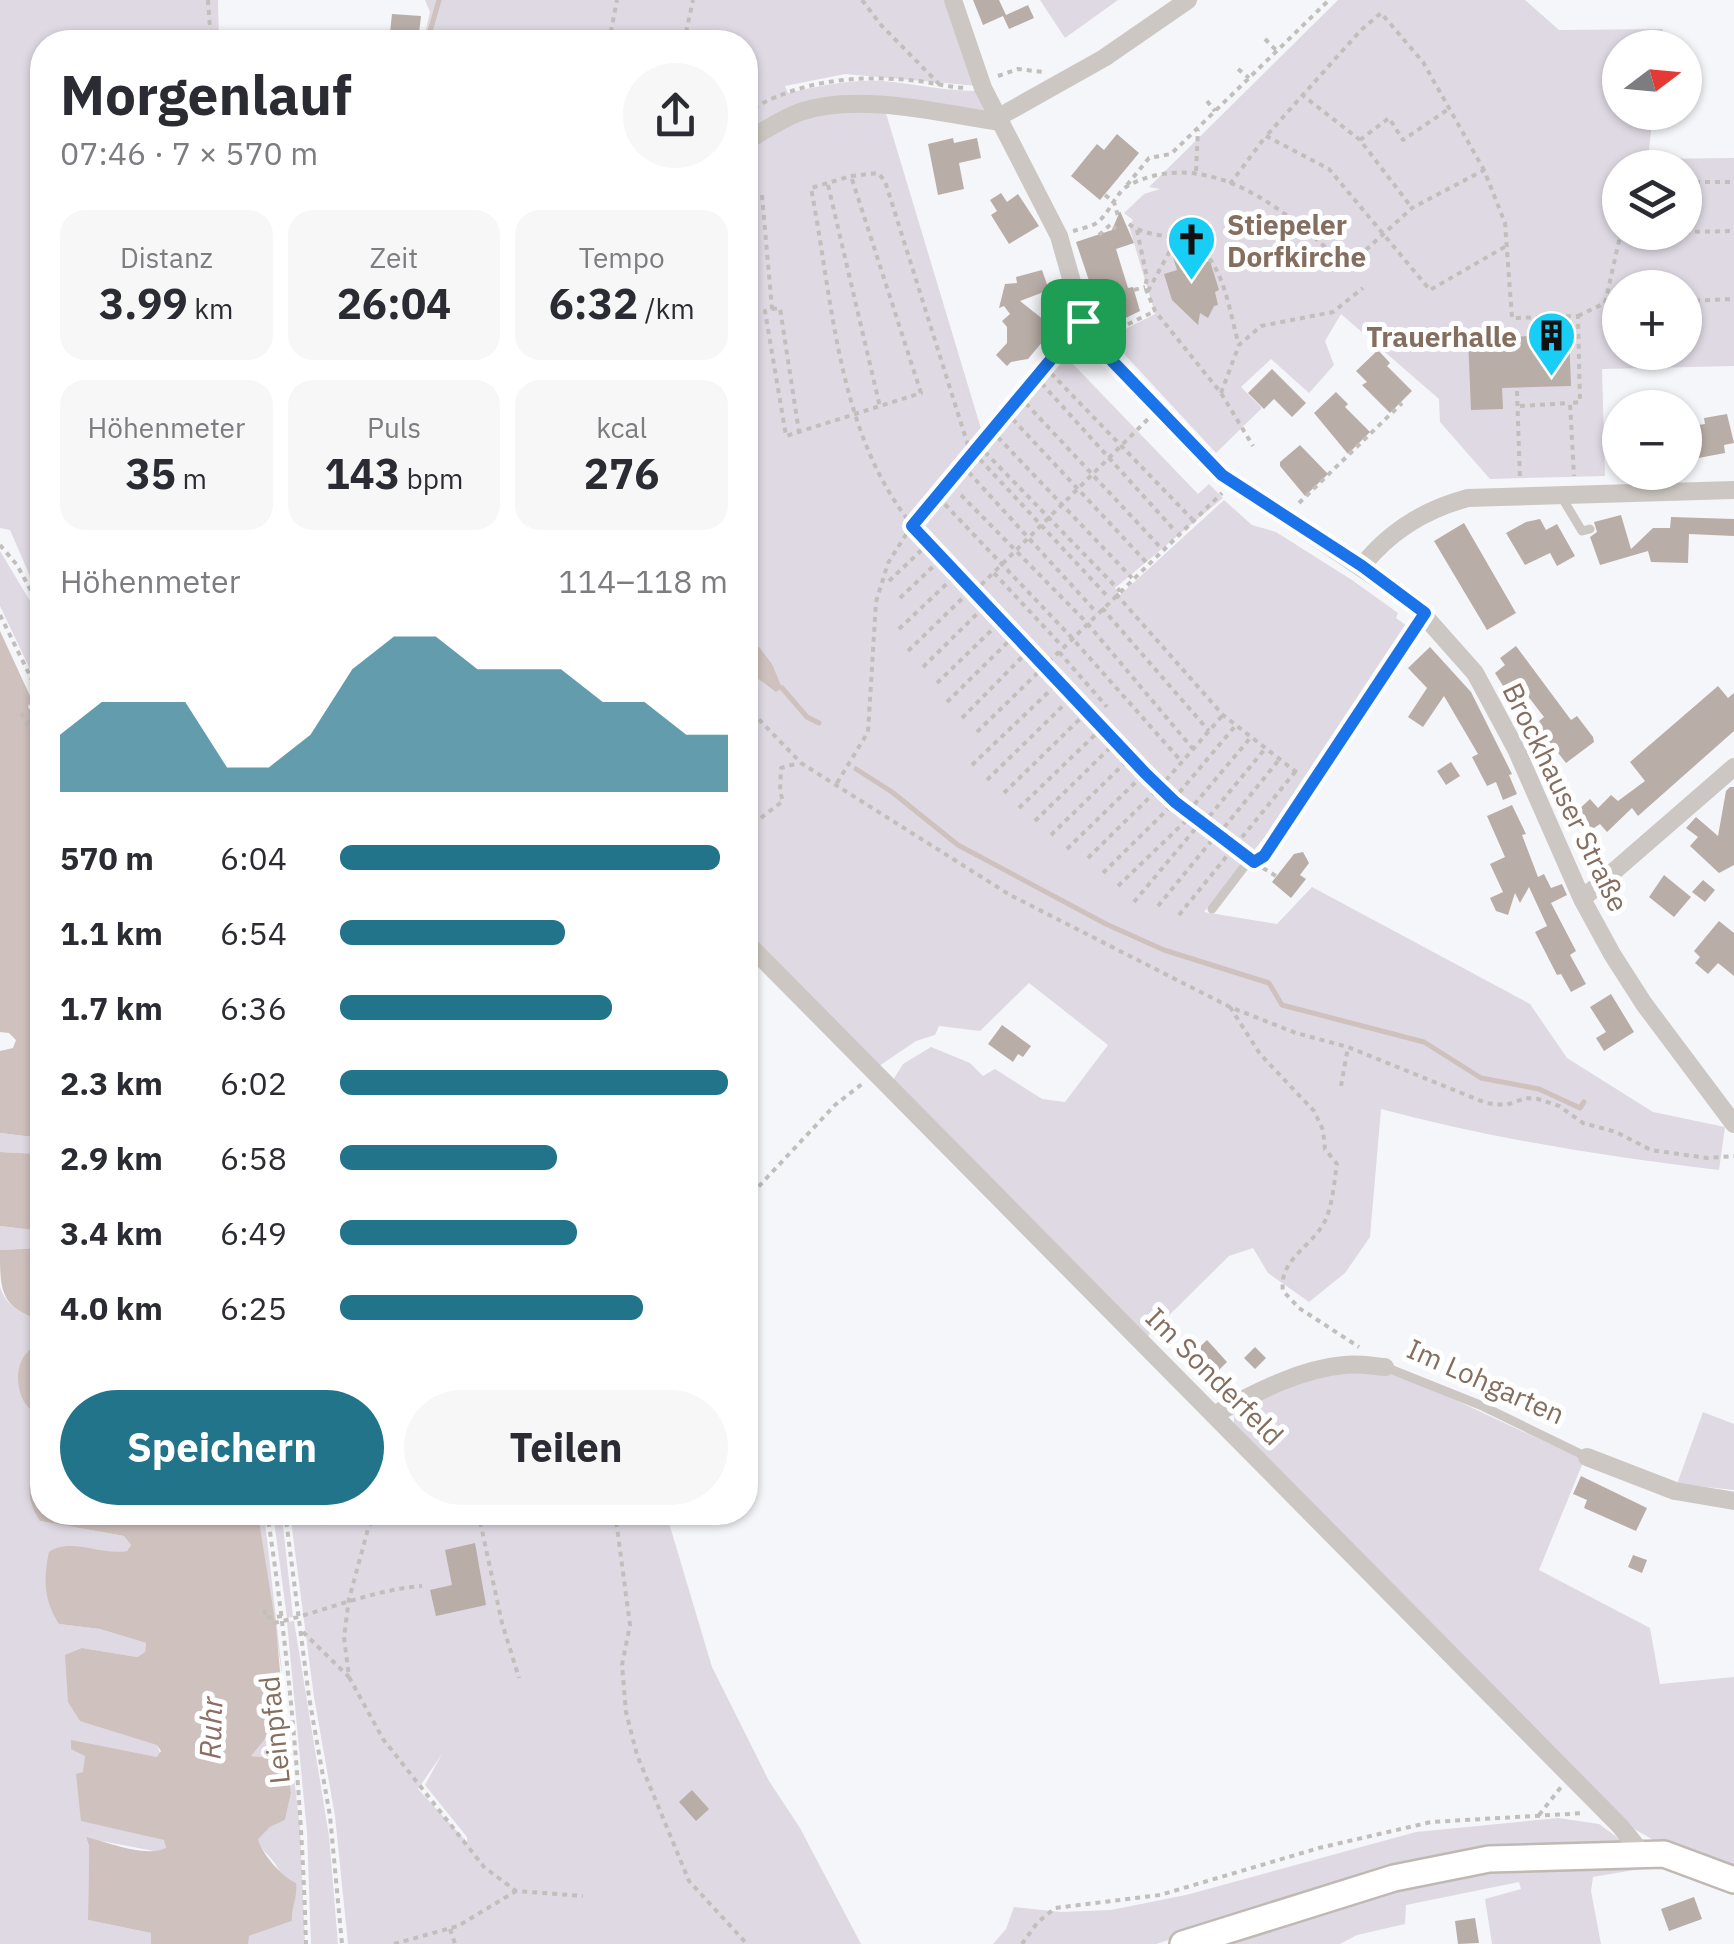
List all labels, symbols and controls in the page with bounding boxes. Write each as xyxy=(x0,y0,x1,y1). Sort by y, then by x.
north arrow xyxy=(1602,30,1702,130)
map controls xyxy=(1602,30,1702,490)
text: Morgenlauf xyxy=(60,59,352,130)
button: share xyxy=(623,63,728,168)
text: 07:46 · 7 × 570 m xyxy=(60,132,318,174)
button: layers xyxy=(1602,150,1702,250)
place label: Stiepeler Dorfkirche xyxy=(1227,206,1366,275)
church icon: Stiepeler Dorfkirche xyxy=(1166,214,1218,282)
text: Distanz xyxy=(120,239,213,276)
text: Zeit xyxy=(370,239,418,276)
text: Tempo xyxy=(579,239,665,276)
button: + xyxy=(1602,270,1702,370)
text: 3.99 xyxy=(99,276,188,331)
text: 26:04 xyxy=(337,276,451,331)
text: 6:32 xyxy=(549,276,638,331)
pin xyxy=(1041,279,1126,364)
text: km xyxy=(188,290,234,327)
text: /km xyxy=(638,290,695,327)
icon: arrive xyxy=(1056,294,1111,349)
building icon: Trauerhalle xyxy=(1526,310,1578,378)
place label: Trauerhalle xyxy=(1366,318,1517,355)
button: − xyxy=(1602,390,1702,490)
text: Höhenmeter xyxy=(87,409,245,446)
text: Puls xyxy=(367,409,421,446)
text: kcal xyxy=(596,409,647,446)
text: 35 xyxy=(126,446,176,501)
text: 143 xyxy=(324,446,400,501)
text: 276 xyxy=(584,446,659,501)
text: m xyxy=(176,460,207,497)
text: bpm xyxy=(400,460,464,497)
text: Höhenmeter xyxy=(60,560,240,602)
text: 114–118 m xyxy=(558,560,728,602)
street label: Brockhauser Straße xyxy=(1495,676,1637,918)
text: 570 m xyxy=(60,837,154,879)
text: 6:04 xyxy=(220,837,287,879)
text: 1.1 km xyxy=(60,912,163,954)
text: 6:54 xyxy=(220,912,287,954)
text: 1.7 km xyxy=(60,987,163,1029)
text: 6:36 xyxy=(220,987,287,1029)
text: 2.3 km xyxy=(60,1062,163,1104)
text: 6:02 xyxy=(220,1062,287,1104)
text: 2.9 km xyxy=(60,1137,163,1179)
text: 6:58 xyxy=(220,1137,287,1179)
text: 3.4 km xyxy=(60,1212,163,1254)
text: 6:49 xyxy=(220,1212,287,1254)
text: 4.0 km xyxy=(60,1287,163,1329)
text: 6:25 xyxy=(220,1287,287,1329)
street label: Im Sonderfeld xyxy=(1138,1299,1292,1453)
street label: Im Lohgarten xyxy=(1401,1330,1571,1432)
button: Speichern xyxy=(60,1390,384,1505)
button: Teilen xyxy=(404,1390,728,1505)
street label: Leinpfad xyxy=(250,1674,298,1786)
water label: Ruhr xyxy=(189,1695,231,1760)

